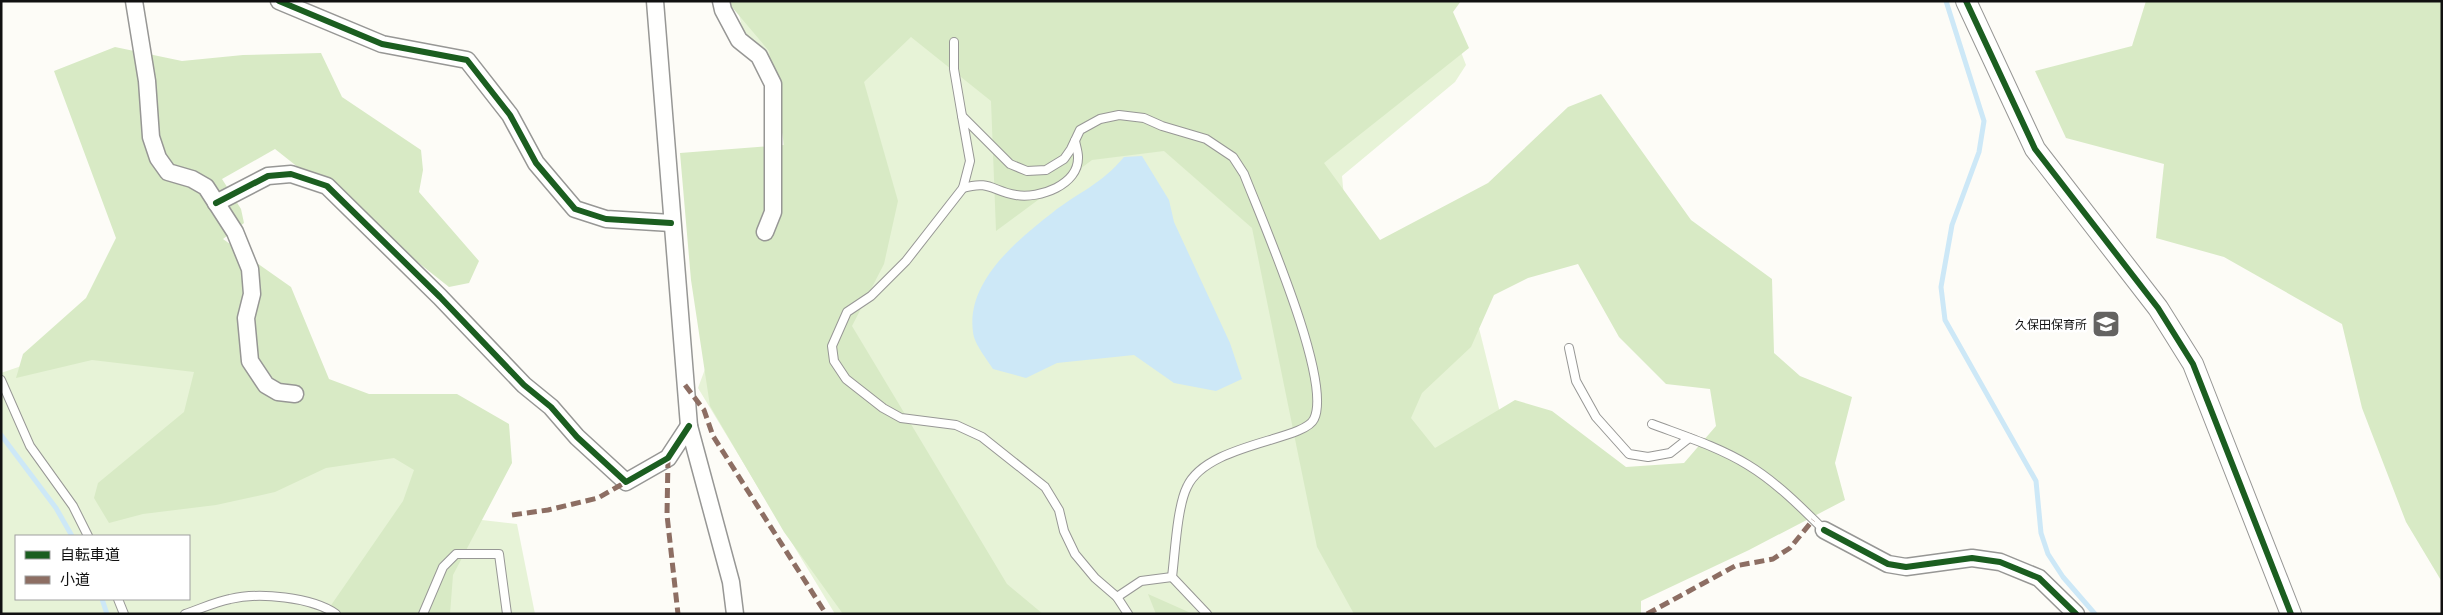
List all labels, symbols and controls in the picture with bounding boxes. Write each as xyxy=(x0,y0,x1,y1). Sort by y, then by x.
school or university icon: 久保田保育所 xyxy=(2091,309,2121,339)
place label: 久保田保育所 xyxy=(2015,316,2087,333)
legend xyxy=(15,535,190,600)
text: 自転車道 xyxy=(60,544,120,564)
text: 小道 xyxy=(60,569,90,589)

